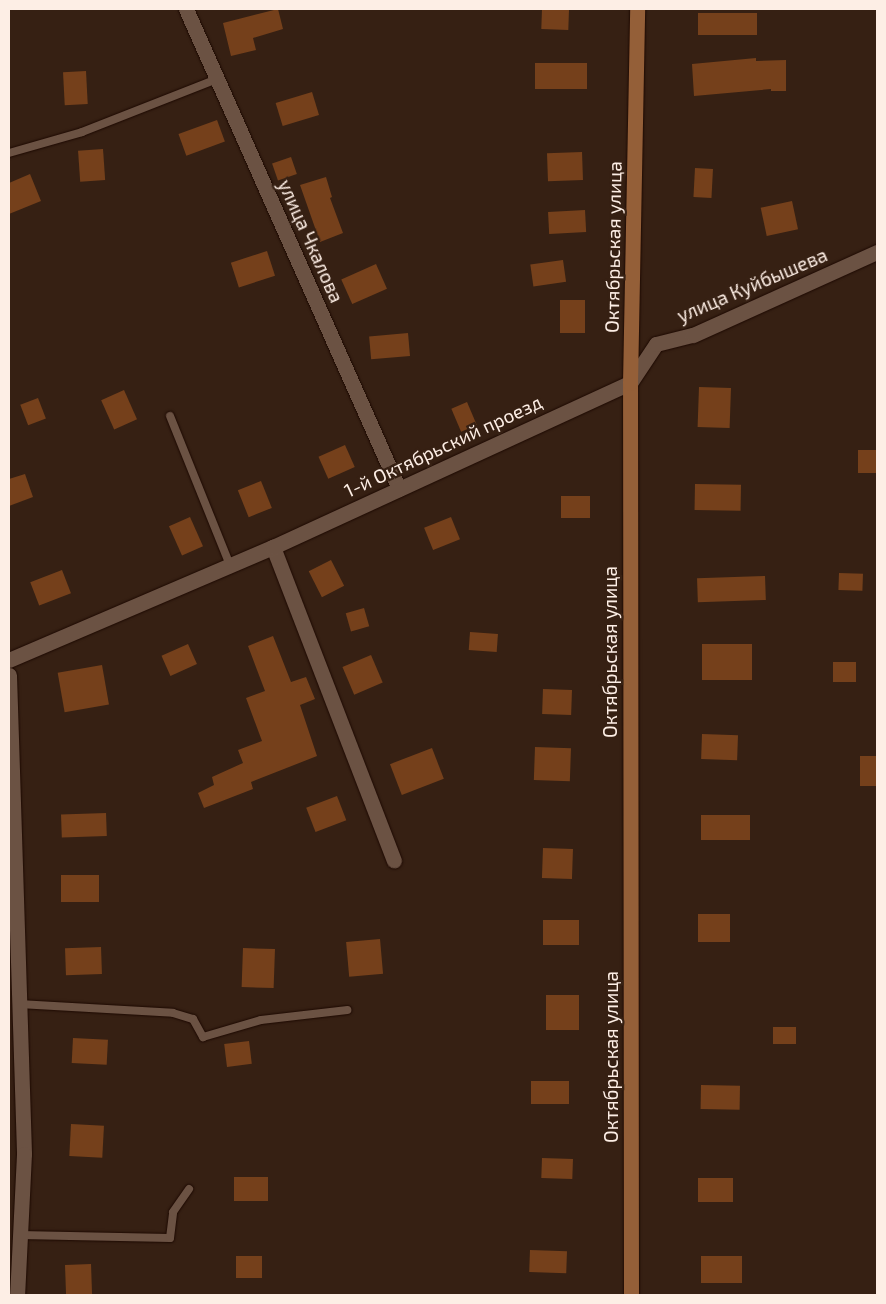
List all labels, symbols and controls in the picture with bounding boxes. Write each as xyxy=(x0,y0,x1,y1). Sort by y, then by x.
street label: Октябрьская улица xyxy=(600,161,626,333)
street label: улица Чкалова xyxy=(274,176,348,306)
street label: улица Куйбышева xyxy=(673,243,831,327)
street label: 1-й Октябрьский проезд xyxy=(341,390,545,502)
street label: Октябрьская улица xyxy=(599,566,621,738)
street label: Октябрьская улица xyxy=(600,971,622,1143)

